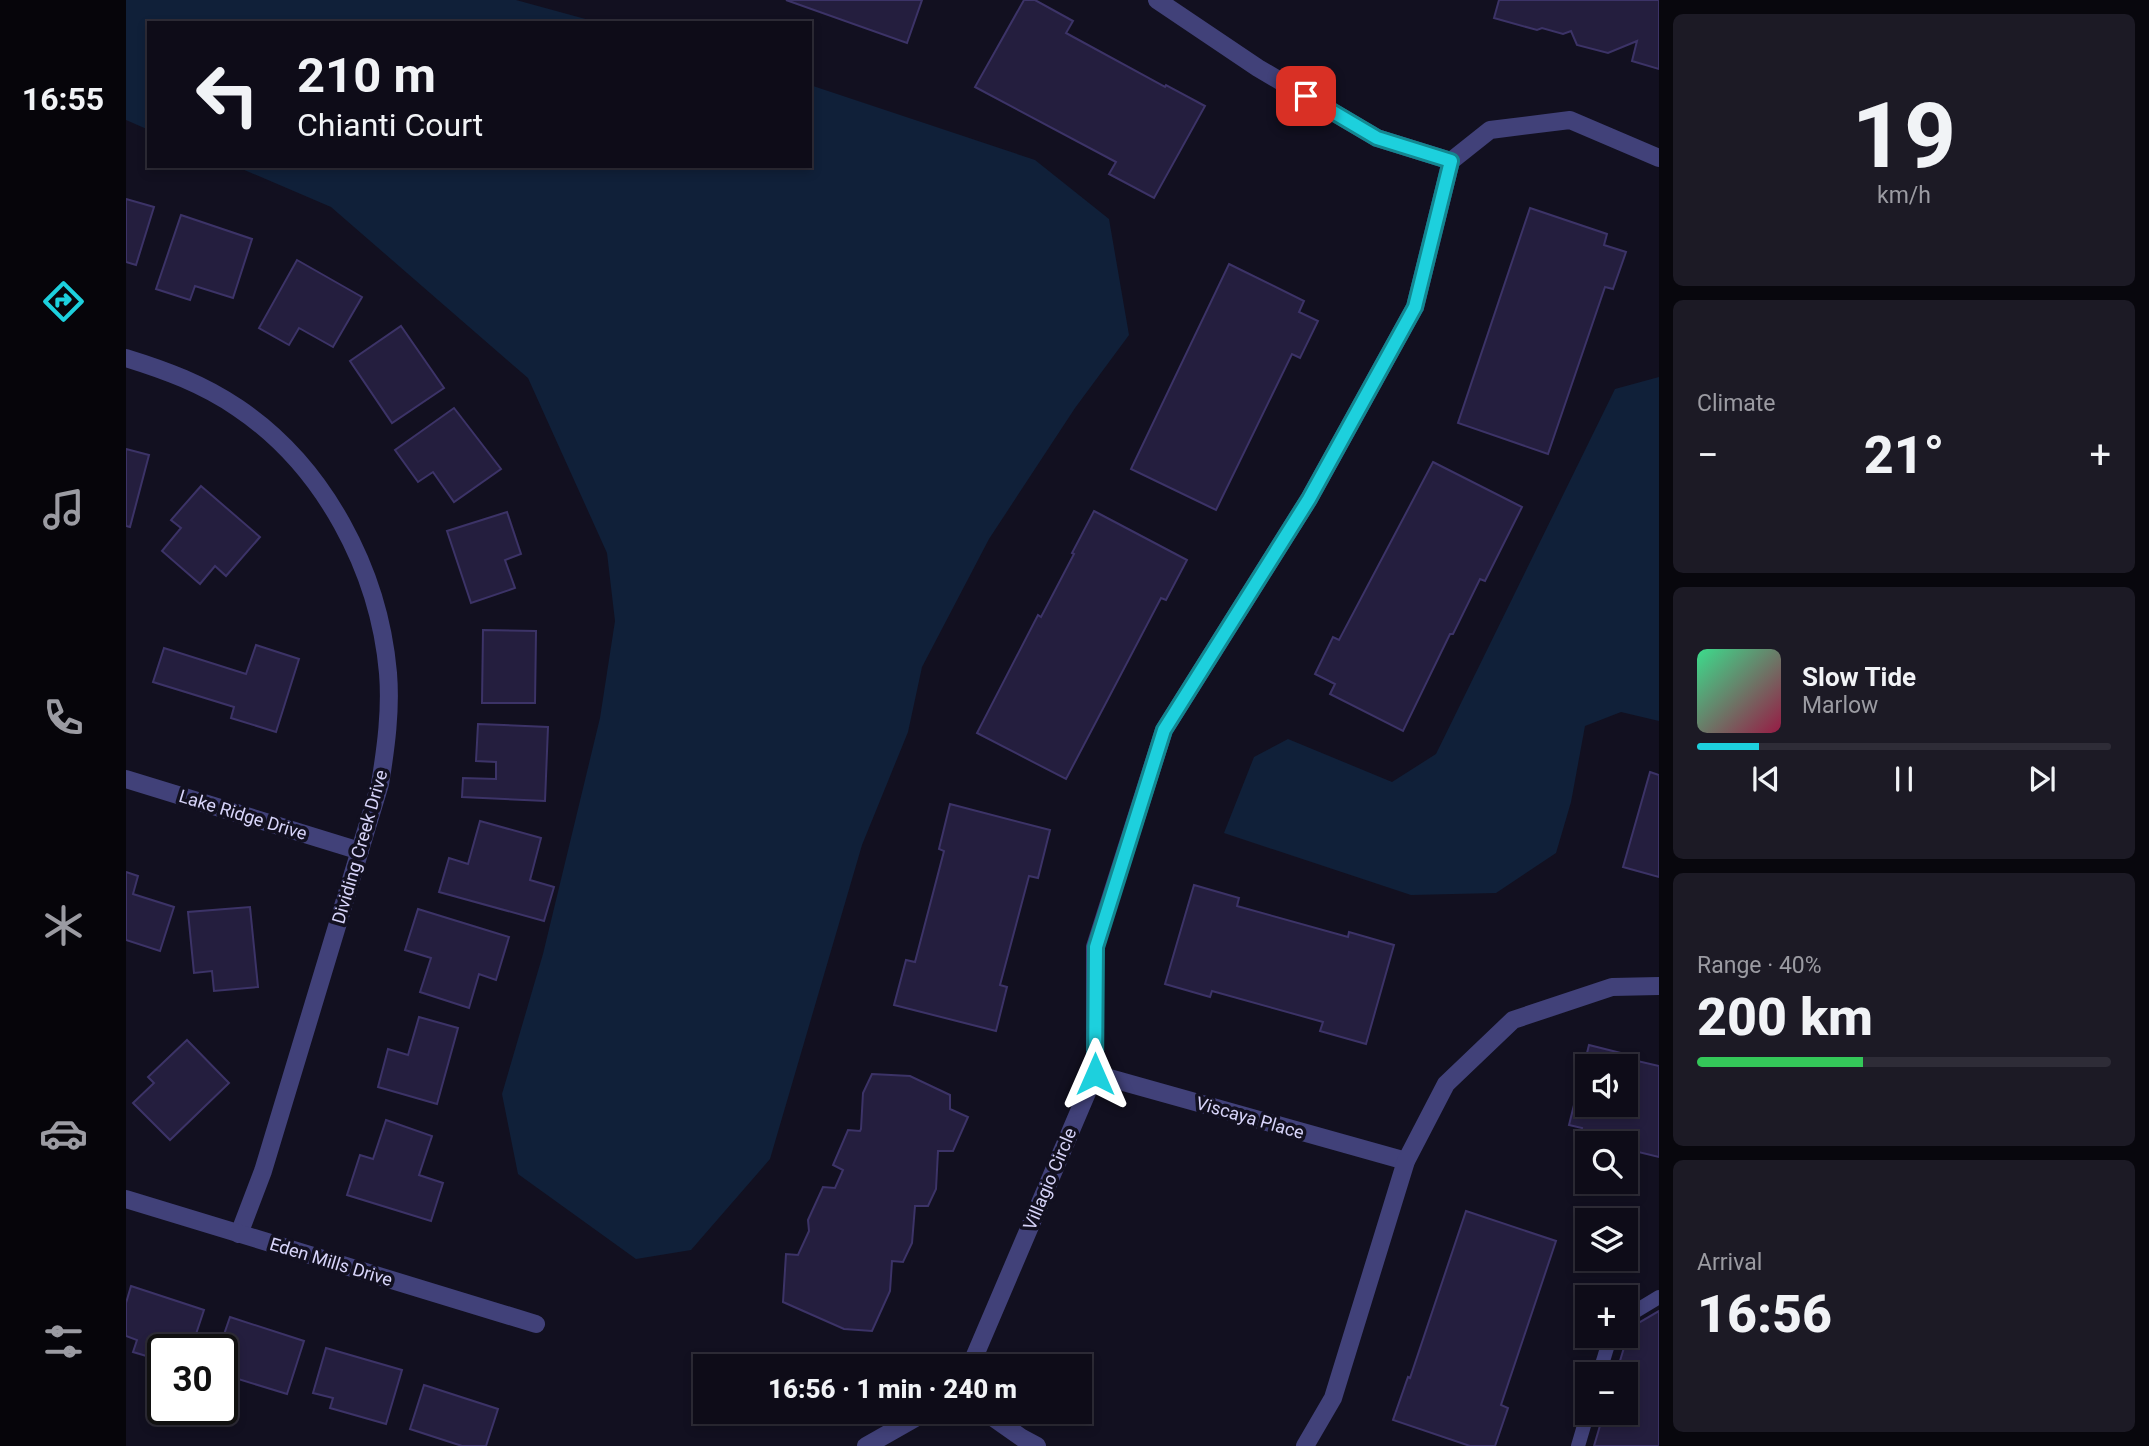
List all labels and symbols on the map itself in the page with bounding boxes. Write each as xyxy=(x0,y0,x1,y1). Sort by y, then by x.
pin xyxy=(1276,66,1336,126)
street label: Dividing Creek Drive xyxy=(328,768,392,926)
street label: Lake Ridge Drive xyxy=(177,785,310,844)
position arrow xyxy=(1058,1037,1132,1111)
street label: Viscaya Place xyxy=(1194,1092,1307,1143)
street label: Villagio Circle xyxy=(1019,1125,1080,1233)
street label: Eden Mills Drive xyxy=(267,1233,395,1290)
speed limit sign: 30 xyxy=(147,1334,238,1425)

